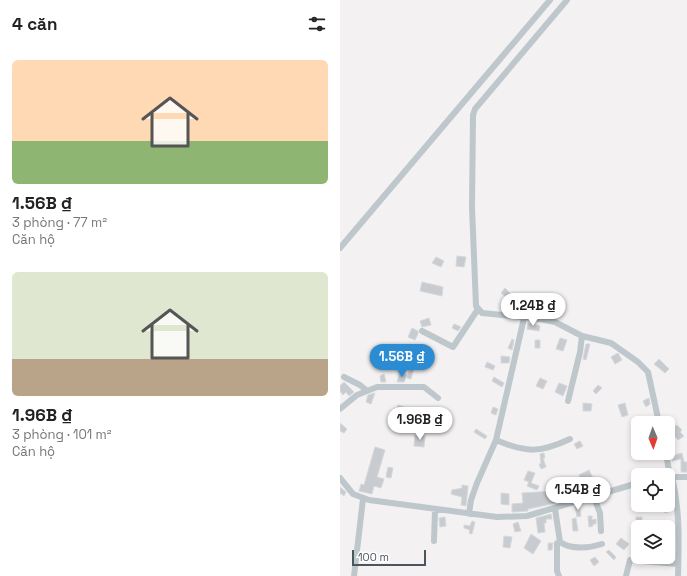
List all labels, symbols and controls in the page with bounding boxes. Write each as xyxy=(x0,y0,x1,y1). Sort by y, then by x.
text: 4 căn xyxy=(12,13,57,35)
icon: filters xyxy=(306,13,328,35)
icon: home xyxy=(134,86,206,158)
text: 1.56B ₫ xyxy=(12,192,73,214)
text: 3 phòng · 77 m² xyxy=(12,214,107,231)
text: Căn hộ xyxy=(12,231,55,248)
pin: 1.24B ₫ xyxy=(496,293,570,327)
text: 1.24B ₫ xyxy=(510,297,556,314)
icon: home xyxy=(134,298,206,370)
pin: 1.56B ₫ xyxy=(365,344,439,378)
text: 1.56B ₫ xyxy=(379,348,425,365)
text: 1.96B ₫ xyxy=(12,404,73,426)
pin: 1.96B ₫ xyxy=(383,407,457,441)
text: 1.96B ₫ xyxy=(397,411,443,428)
north arrow xyxy=(631,416,675,460)
map controls xyxy=(631,416,675,564)
text: 3 phòng · 101 m² xyxy=(12,426,111,443)
text: Căn hộ xyxy=(12,443,55,460)
button: locate xyxy=(631,468,675,512)
pin: 1.54B ₫ xyxy=(541,477,615,511)
text: 1.54B ₫ xyxy=(555,481,601,498)
button: layers xyxy=(631,520,675,564)
scale bar xyxy=(352,548,426,567)
text: 100 m xyxy=(358,550,389,564)

